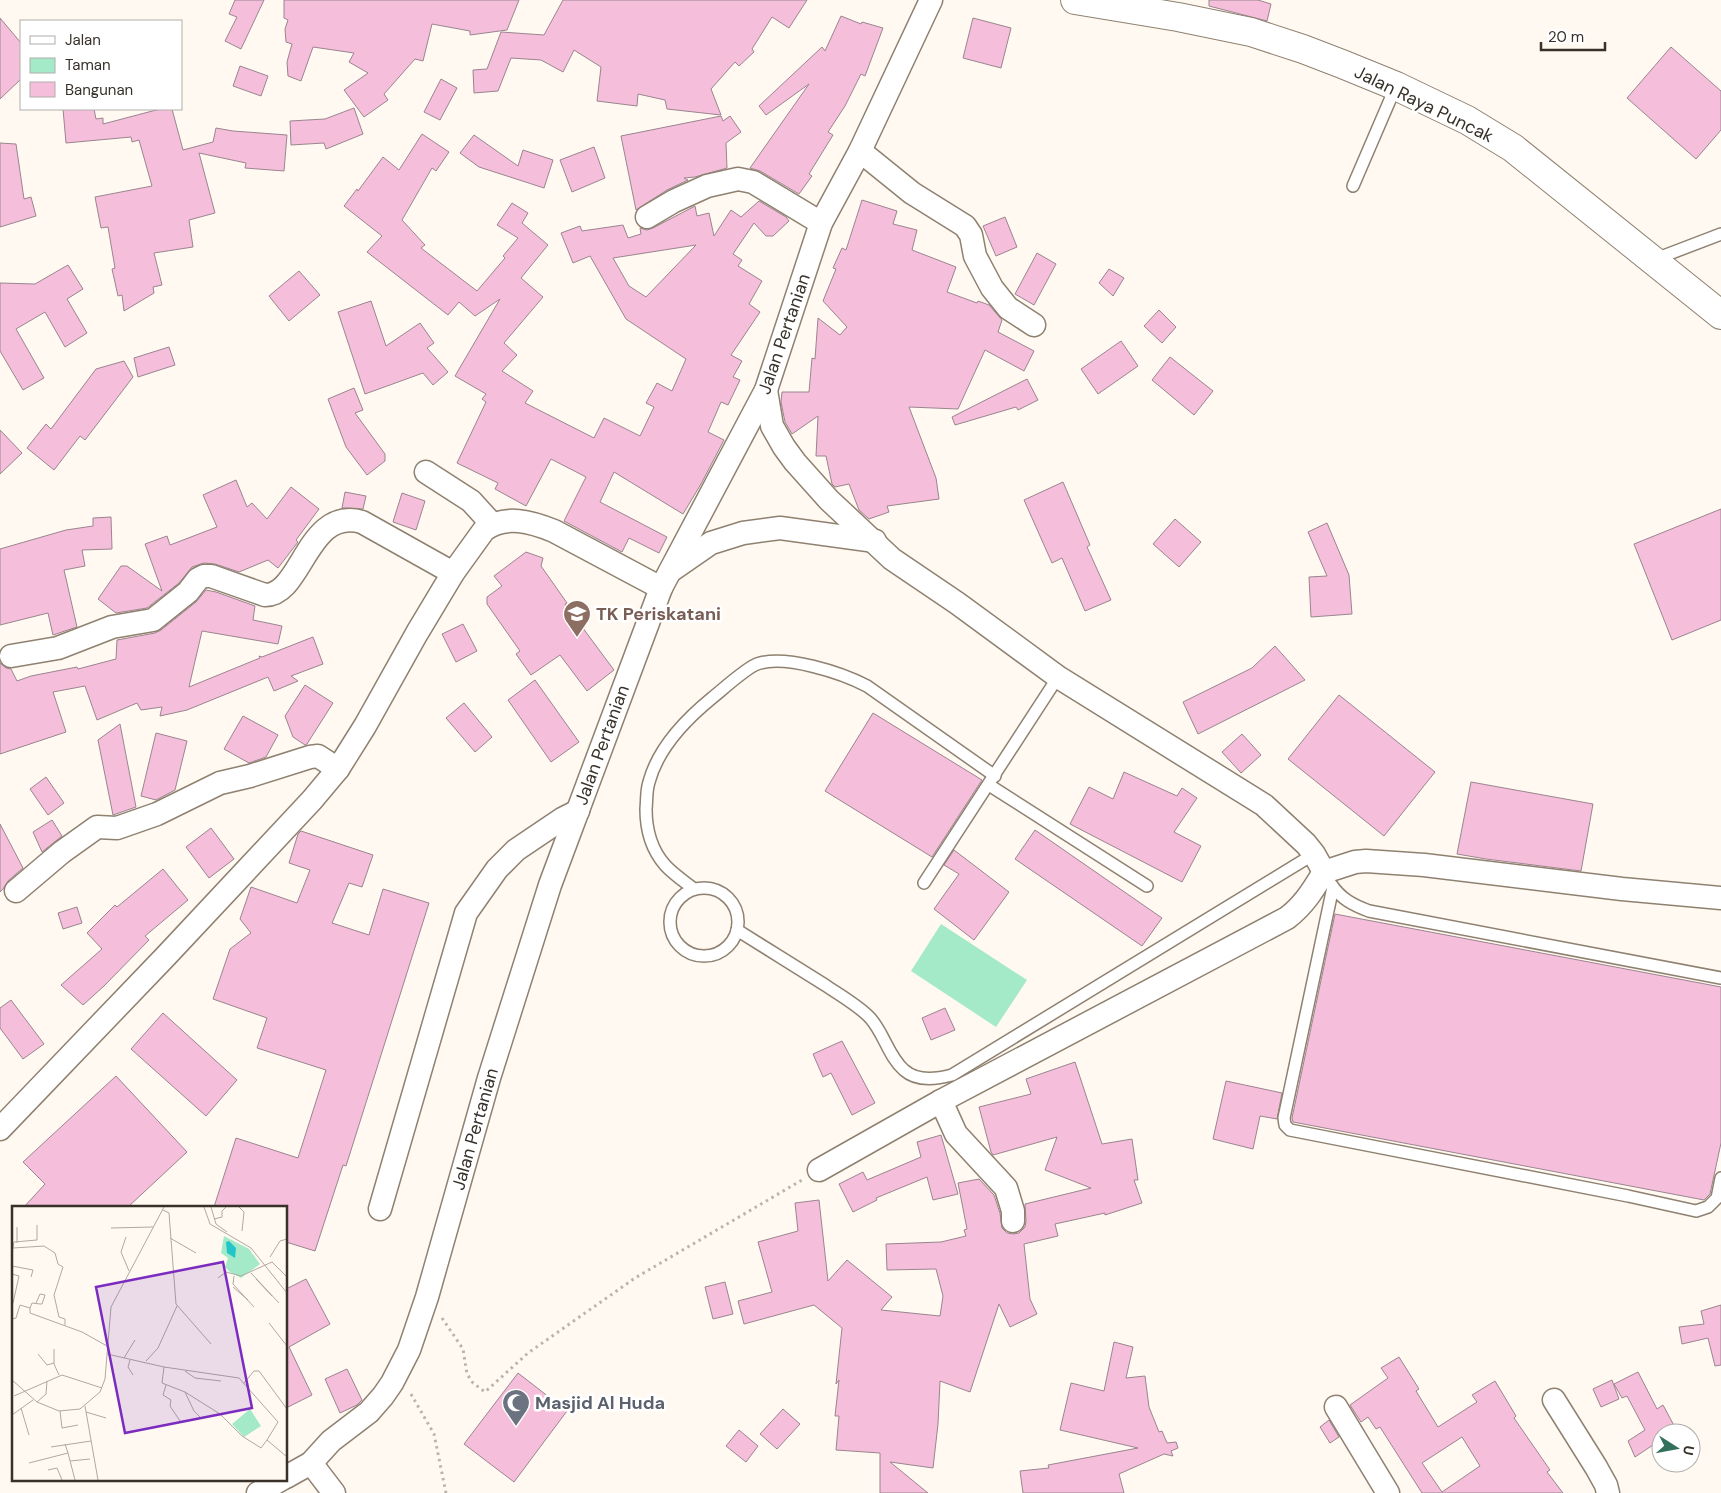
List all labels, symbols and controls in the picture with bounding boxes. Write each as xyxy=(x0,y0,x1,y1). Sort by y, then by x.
legend xyxy=(20,20,182,110)
scale bar xyxy=(1541,20,1605,52)
text: 20 m xyxy=(1548,27,1584,47)
text: Jalan xyxy=(65,30,101,50)
text: Taman xyxy=(65,55,111,75)
street label: Jalan Raya Puncak xyxy=(1350,60,1498,148)
text: Bangunan xyxy=(65,80,133,100)
street label: Jalan Pertanian xyxy=(752,270,816,398)
school or university icon: TK Periskatani xyxy=(562,599,592,638)
place label: TK Periskatani xyxy=(596,602,721,626)
street label: Jalan Pertanian xyxy=(569,682,635,808)
street label: Jalan Pertanian xyxy=(446,1065,504,1193)
inset map xyxy=(12,1206,288,1480)
mosque icon: Masjid Al Huda xyxy=(501,1388,531,1427)
place label: Masjid Al Huda xyxy=(535,1391,665,1415)
north arrow xyxy=(1651,1423,1701,1473)
text: U xyxy=(1679,1444,1699,1457)

